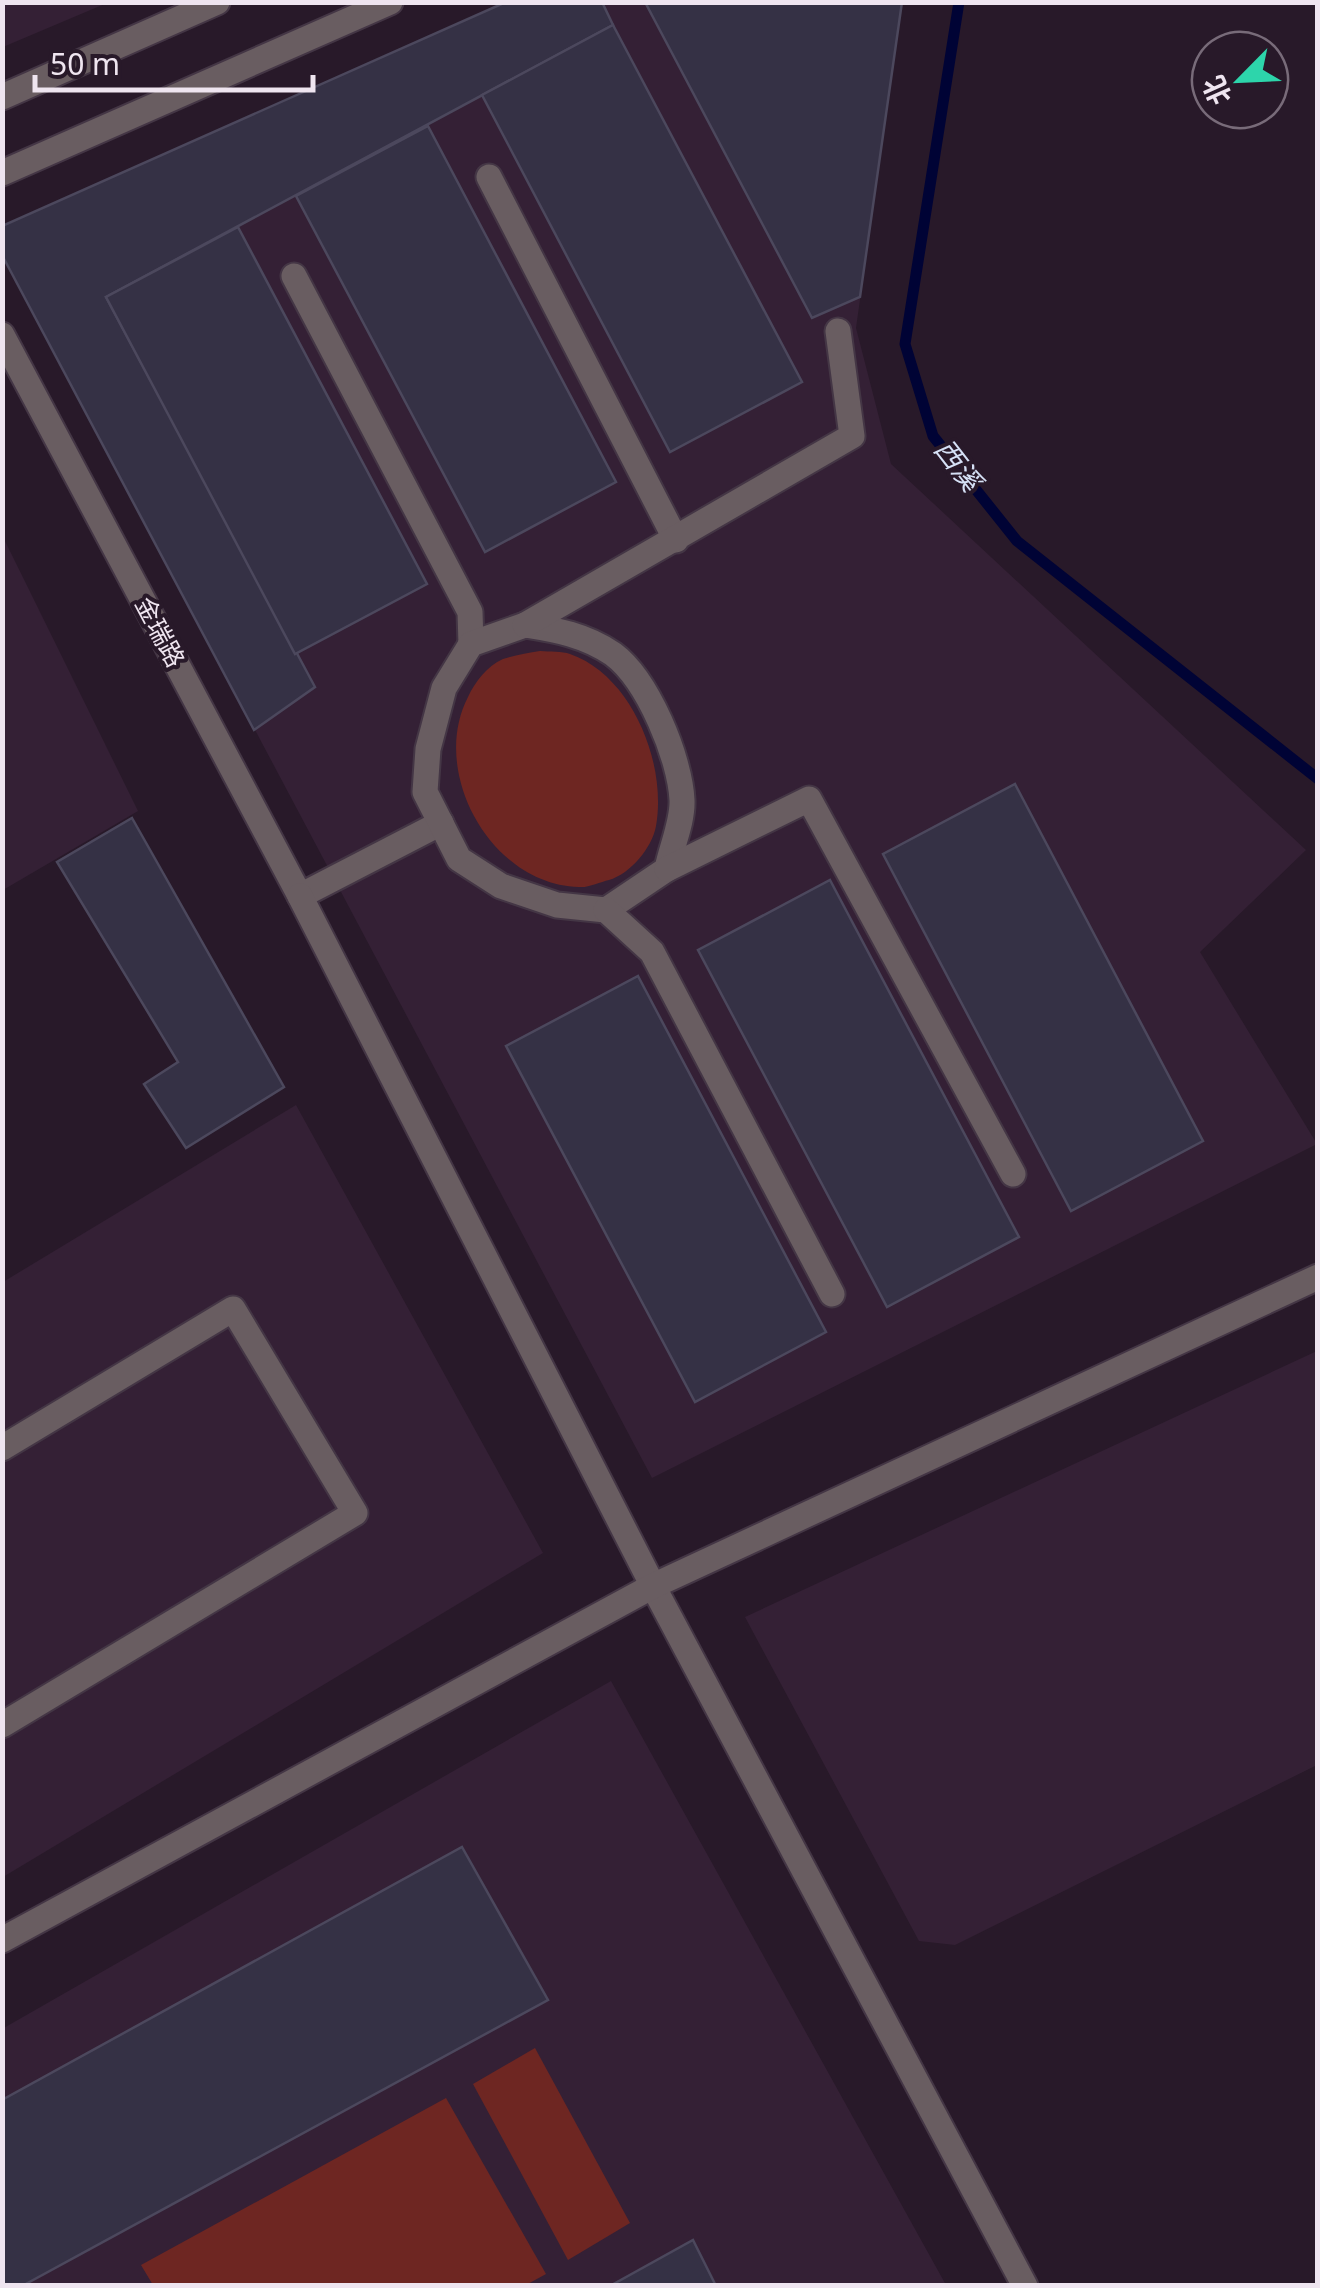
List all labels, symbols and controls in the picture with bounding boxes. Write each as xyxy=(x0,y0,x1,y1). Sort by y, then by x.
scale bar xyxy=(35,30,312,92)
north arrow xyxy=(1190,30,1290,130)
text: 50 m xyxy=(50,43,120,84)
text: 北 xyxy=(1193,70,1239,111)
water label: 西溪 xyxy=(927,431,993,501)
street label: 金瑞路 xyxy=(128,590,194,673)

